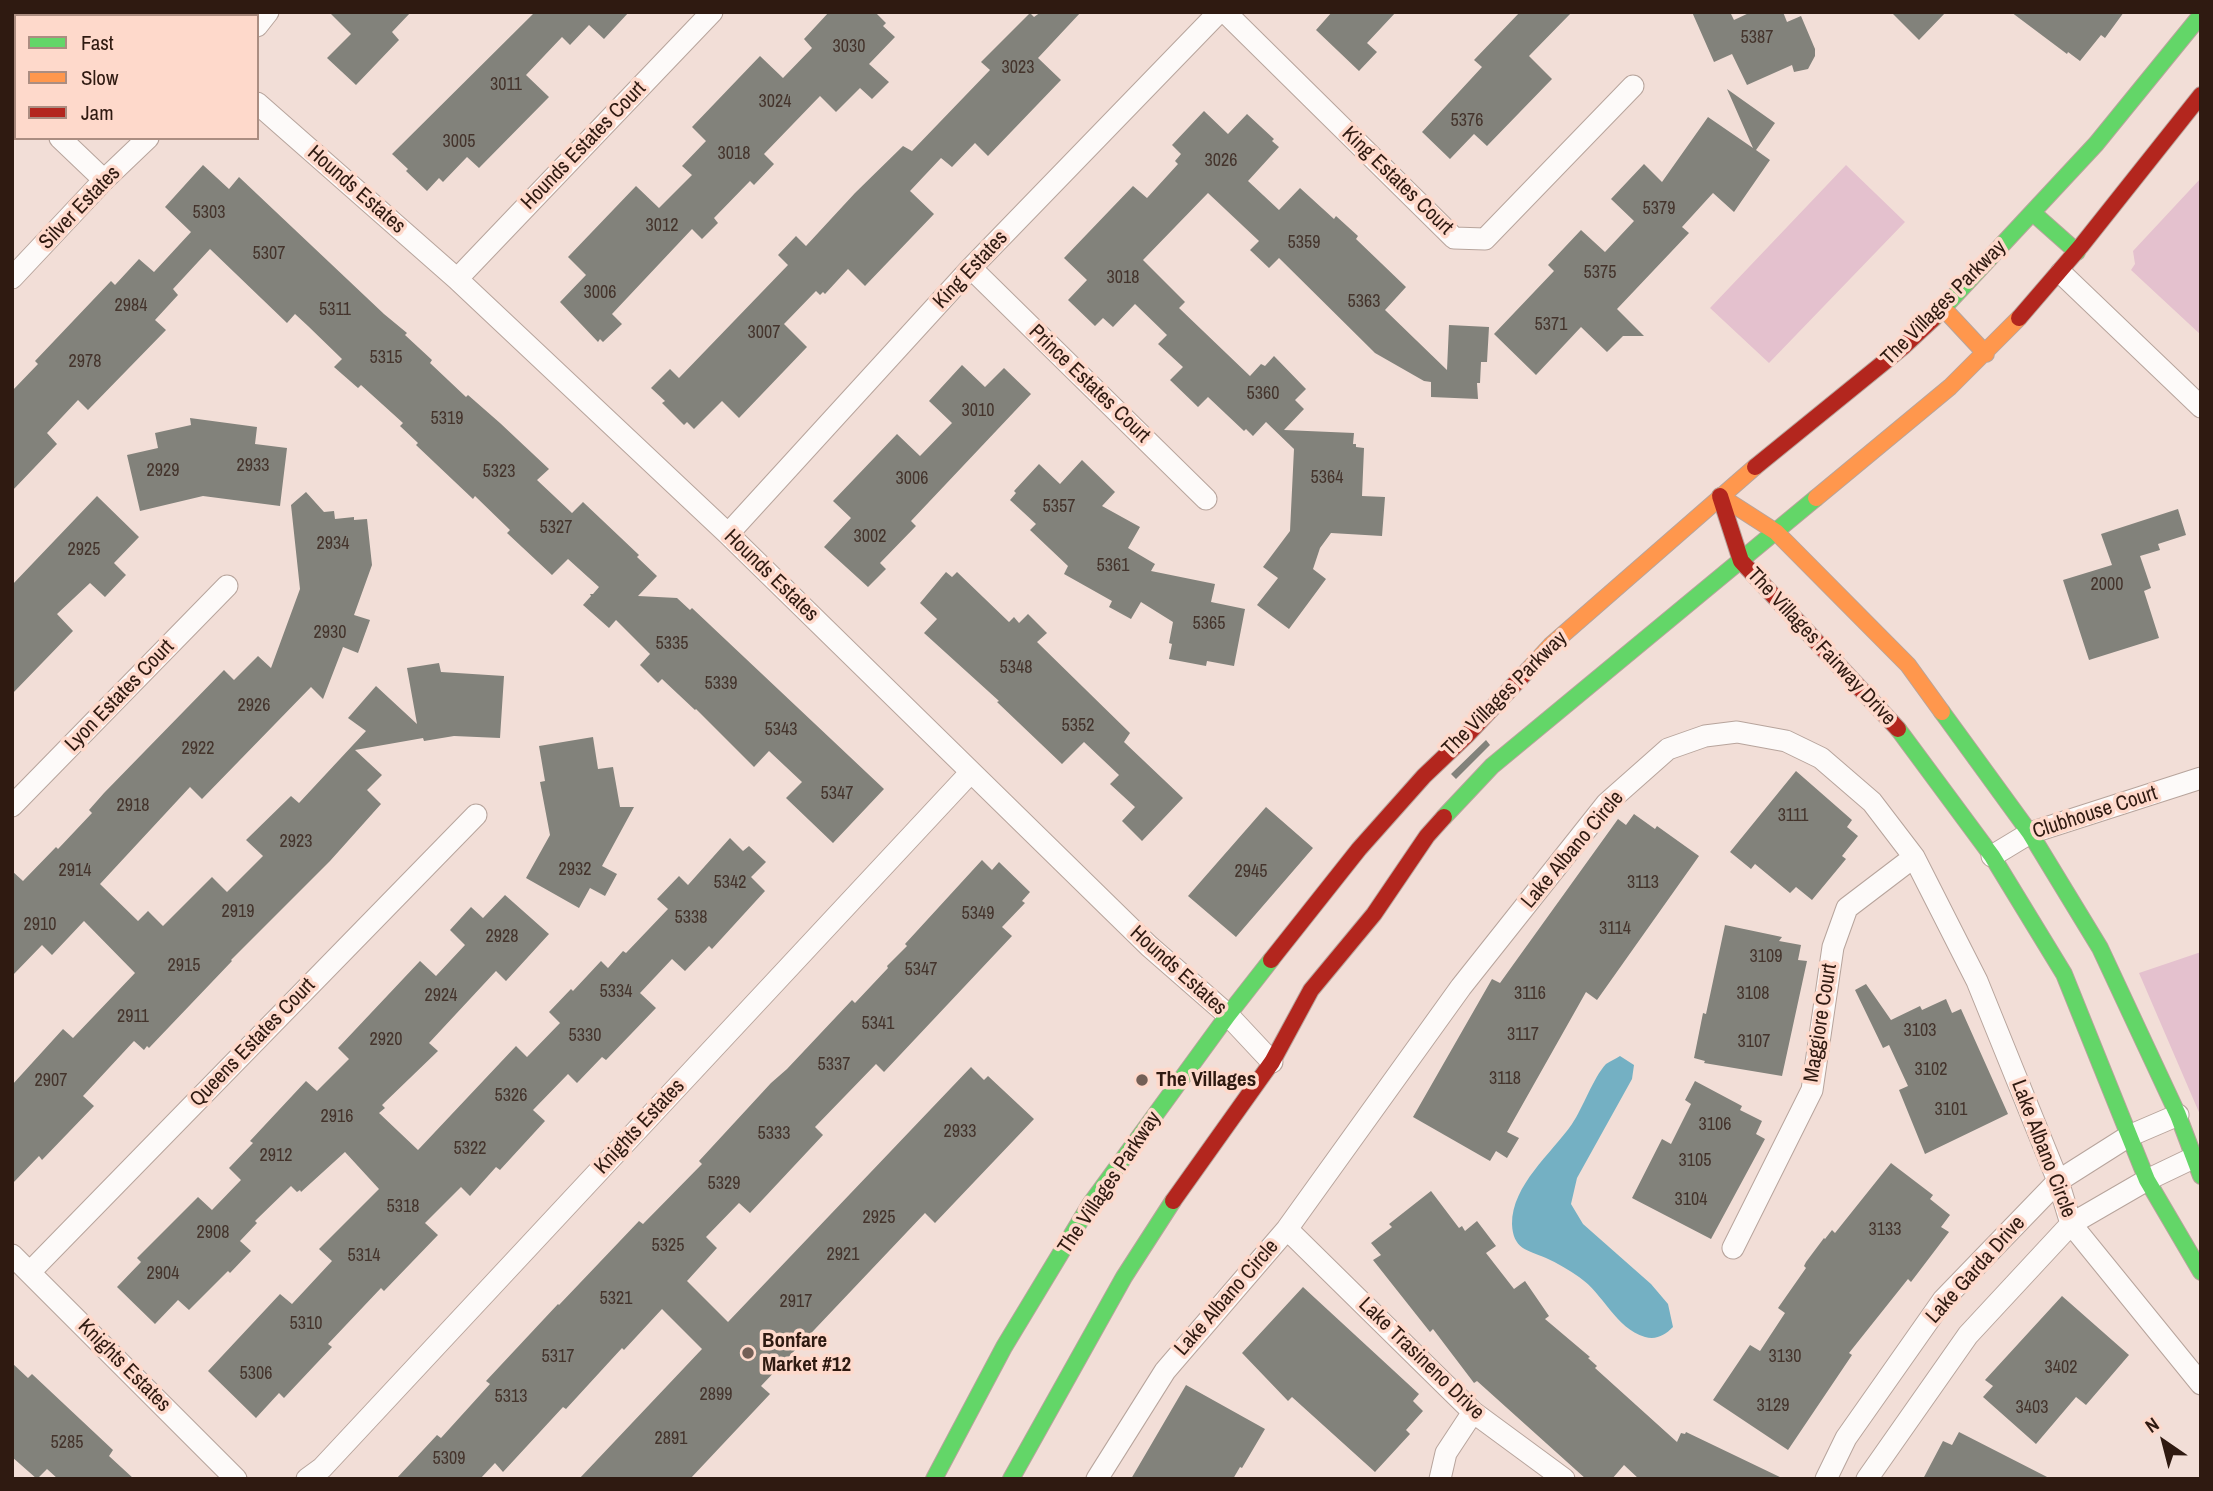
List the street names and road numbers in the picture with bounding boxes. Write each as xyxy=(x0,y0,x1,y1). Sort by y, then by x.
street label: Hounds Estates Court xyxy=(516,77,652,215)
street label: King Estates Court xyxy=(1336,122,1458,240)
street label: Hounds Estates xyxy=(302,141,410,239)
street label: Silver Estates xyxy=(34,161,126,255)
street label: King Estates xyxy=(928,226,1014,314)
street label: The Villages Parkway xyxy=(1876,235,2012,371)
street label: Prince Estates Court xyxy=(1023,320,1155,448)
street label: Hounds Estates xyxy=(719,525,823,627)
street label: The Villages Fairway Drive xyxy=(1741,563,1901,731)
street label: The Villages Parkway xyxy=(1437,626,1573,762)
street label: Lyon Estates Court xyxy=(60,635,180,757)
street label: Clubhouse Court xyxy=(2030,781,2160,845)
street label: Lake Albano Circle xyxy=(1517,786,1629,914)
street label: Hounds Estates xyxy=(1124,921,1232,1021)
street label: Maggiore Court xyxy=(1799,962,1843,1084)
street label: Queens Estates Court xyxy=(185,973,321,1113)
street label: Knights Estates xyxy=(590,1074,690,1180)
street label: Lake Albano Circle xyxy=(2005,1077,2081,1221)
street label: The Villages Parkway xyxy=(1053,1107,1167,1259)
street label: Lake Garda Drive xyxy=(1921,1211,2031,1329)
street label: Lake Albano Circle xyxy=(1170,1235,1284,1361)
street label: Lake Trasineno Drive xyxy=(1353,1293,1489,1425)
street label: Knights Estates xyxy=(72,1314,176,1418)

